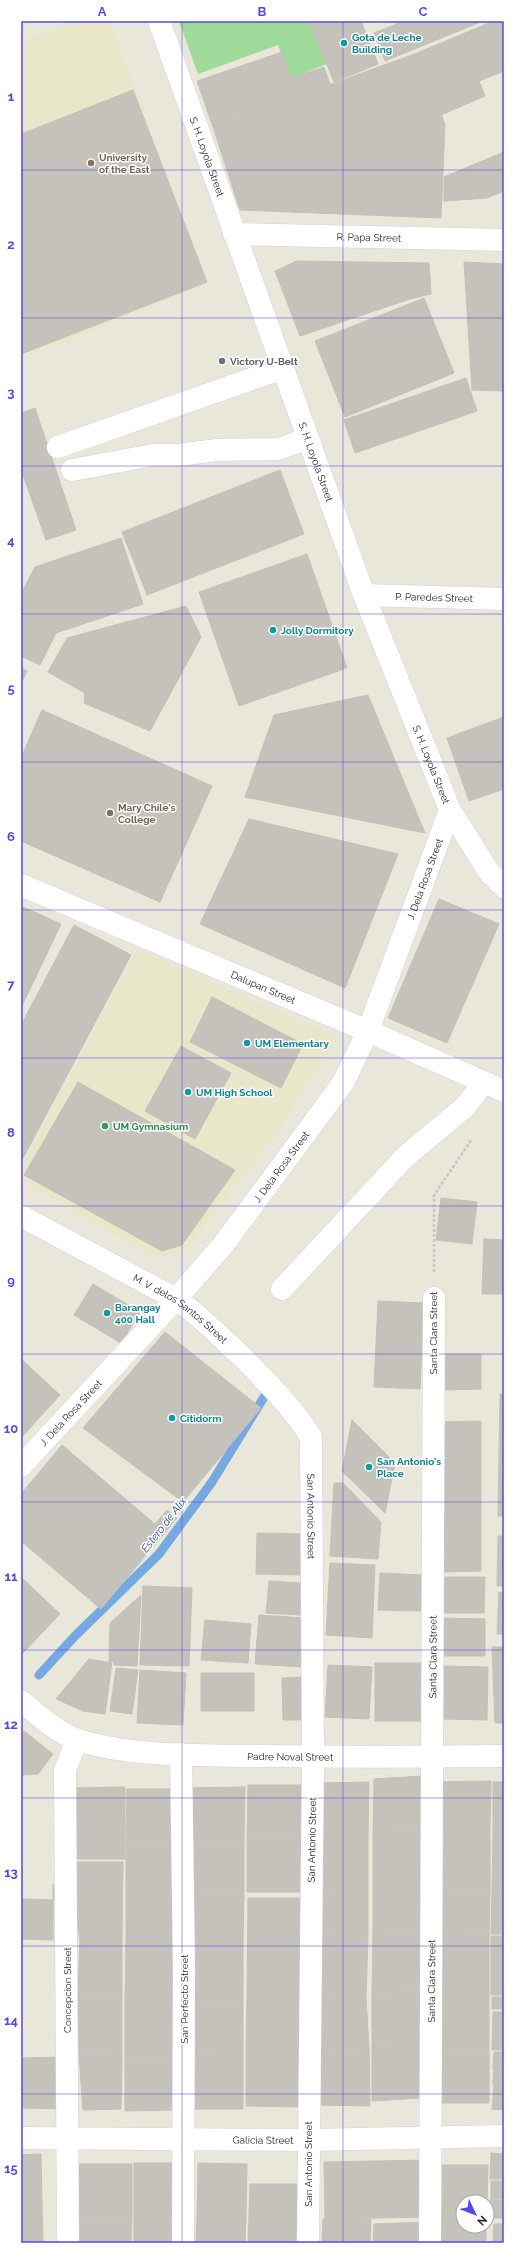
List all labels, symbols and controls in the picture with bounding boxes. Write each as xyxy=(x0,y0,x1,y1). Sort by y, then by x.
text: A xyxy=(98,4,107,19)
text: B xyxy=(258,4,267,19)
text: C xyxy=(419,4,428,19)
place label: Gota de Leche Building xyxy=(352,32,422,55)
marker: Gota de Leche Building xyxy=(339,38,349,48)
text: 1 xyxy=(8,89,15,104)
street label: S. H. Loyola Street xyxy=(188,115,227,198)
place label: University of the East xyxy=(99,152,150,175)
marker: University of the East xyxy=(86,158,96,168)
street label: R. Papa Street xyxy=(337,231,402,243)
text: 2 xyxy=(7,237,15,252)
marker: Victory U-Belt xyxy=(217,356,227,366)
place label: Victory U-Belt xyxy=(230,356,298,367)
text: 3 xyxy=(7,385,15,400)
street label: S. H. Loyola Street xyxy=(297,421,336,504)
text: 4 xyxy=(7,533,15,548)
street label: P. Paredes Street xyxy=(395,590,474,604)
marker: Jolly Dormitory xyxy=(268,625,278,635)
place label: Jolly Dormitory xyxy=(281,625,354,636)
text: 5 xyxy=(7,681,15,696)
street label: S. H. Loyola Street xyxy=(411,724,453,806)
place label: Mary Chile's College xyxy=(118,802,176,825)
marker: Mary Chile's College xyxy=(105,808,115,818)
text: 6 xyxy=(7,829,15,844)
street label: J. Dela Rosa Street xyxy=(404,836,445,921)
street label: Dalupan Street xyxy=(229,969,298,1006)
text: 7 xyxy=(7,977,15,992)
marker: UM Elementary xyxy=(242,1038,252,1048)
place label: UM Elementary xyxy=(255,1038,329,1049)
marker: UM High School xyxy=(183,1087,193,1097)
place label: UM High School xyxy=(196,1087,273,1098)
marker: UM Gymnasium xyxy=(100,1121,110,1131)
place label: UM Gymnasium xyxy=(113,1121,188,1132)
text: 8 xyxy=(7,1125,15,1140)
street label: J. Dela Rosa Street xyxy=(251,1128,311,1204)
street label: M. V. delos Santos Street xyxy=(132,1272,230,1346)
text: 9 xyxy=(7,1273,15,1288)
street label: Santa Clara Street xyxy=(428,1291,439,1374)
place label: Barangay 400 Hall xyxy=(115,1302,161,1325)
marker: Barangay 400 Hall xyxy=(102,1308,112,1318)
street label: J. Dela Rosa Street xyxy=(37,1377,104,1448)
marker: Citidorm xyxy=(167,1413,177,1423)
place label: Citidorm xyxy=(180,1413,222,1424)
text: 10 xyxy=(4,1421,18,1436)
place label: San Antonio's Place xyxy=(377,1456,441,1479)
marker: San Antonio's Place xyxy=(364,1462,374,1472)
street label: San Antonio Street xyxy=(306,1473,317,1560)
water label: Estero de Alix xyxy=(139,1494,190,1555)
text: 11 xyxy=(5,1569,18,1584)
street label: Santa Clara Street xyxy=(427,1615,438,1699)
text: 12 xyxy=(4,1717,18,1732)
street label: Padre Noval Street xyxy=(247,1751,334,1762)
street label: San Antonio Street xyxy=(306,1796,318,1883)
text: 13 xyxy=(4,1865,18,1880)
street label: Santa Clara Street xyxy=(425,1939,437,2023)
street label: Concepcion Street xyxy=(62,1946,73,2033)
street label: San Perfecto Street xyxy=(179,1954,190,2044)
text: 14 xyxy=(4,2013,18,2028)
street label: San Antonio Street xyxy=(303,2121,314,2207)
street label: Galicia Street xyxy=(232,2134,294,2145)
text: 15 xyxy=(4,2161,18,2176)
north arrow xyxy=(455,2194,495,2234)
text: N xyxy=(474,2213,490,2228)

